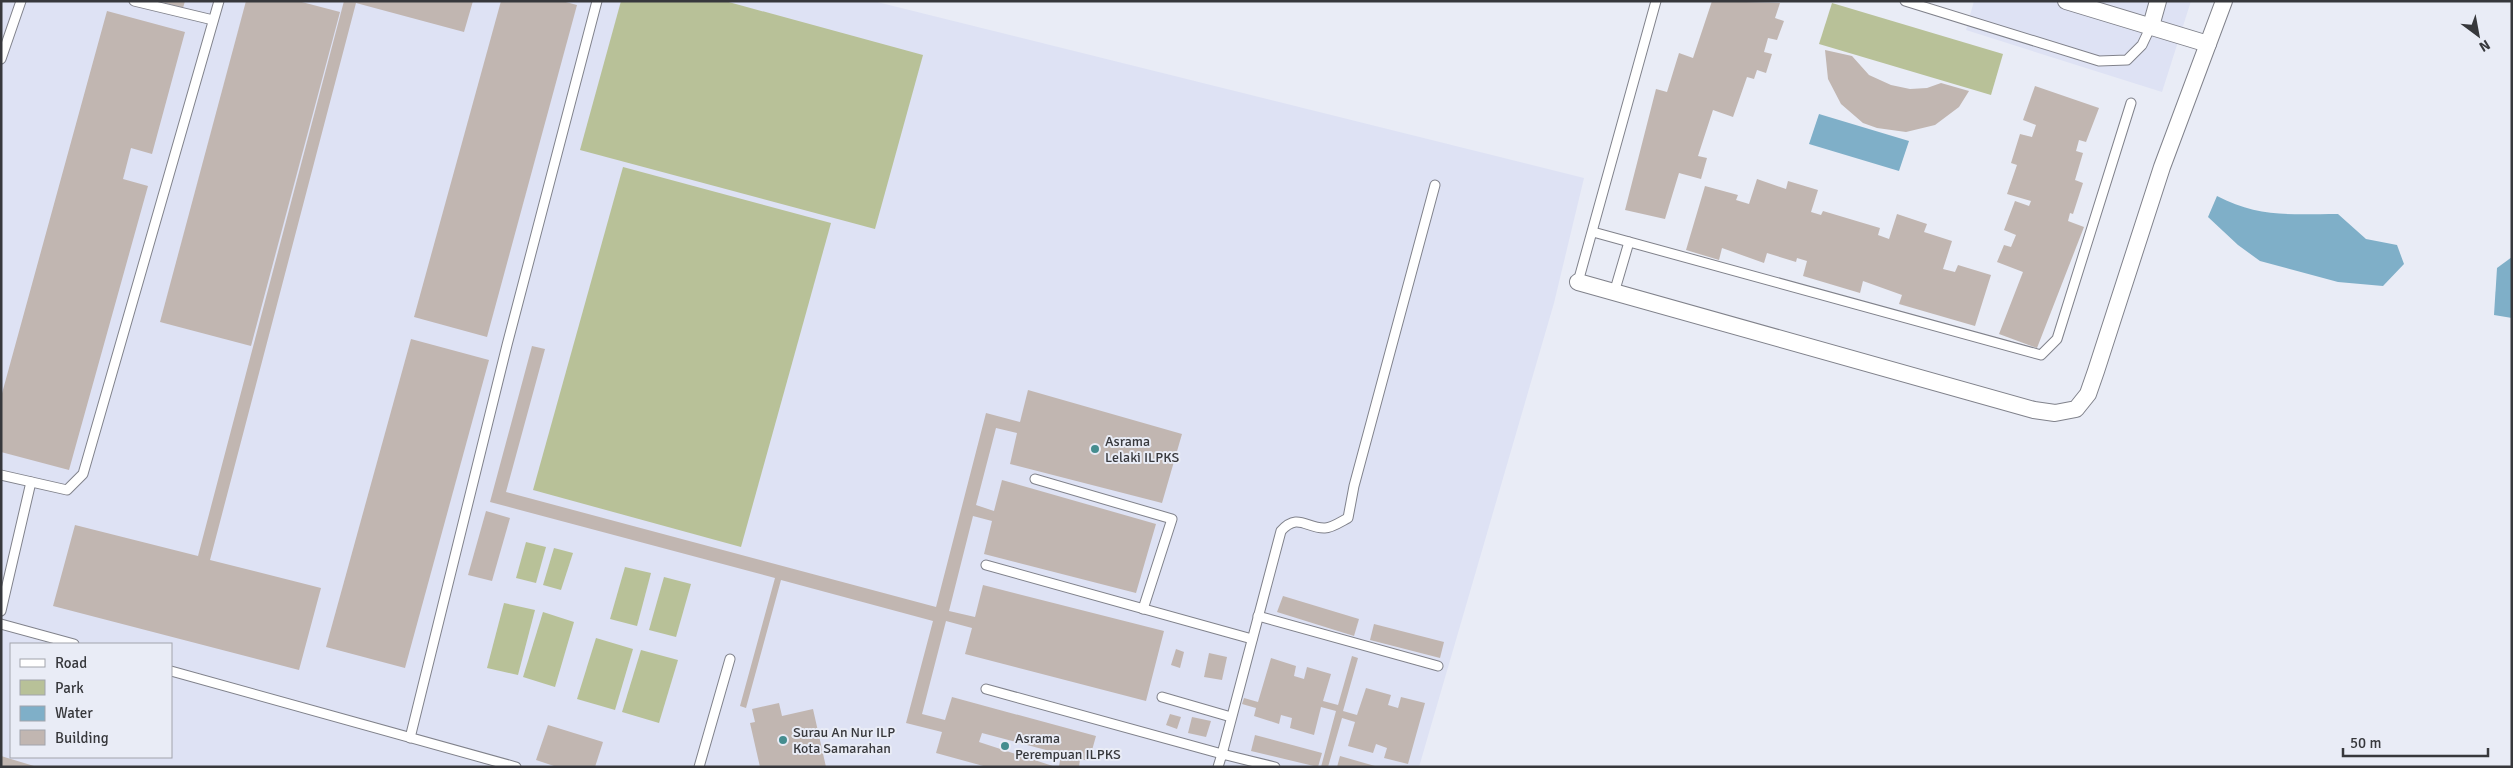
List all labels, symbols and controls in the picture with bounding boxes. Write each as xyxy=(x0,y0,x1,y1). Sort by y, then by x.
north arrow xyxy=(2453,10,2503,60)
text: N xyxy=(2476,36,2493,55)
place label: Asrama Lelaki ILPKS xyxy=(1105,433,1180,466)
marker: Asrama Lelaki ILPKS xyxy=(1089,443,1101,455)
legend xyxy=(10,643,172,758)
text: Road xyxy=(55,654,87,672)
text: Park xyxy=(55,679,84,697)
text: Water xyxy=(55,704,93,722)
place label: Surau An Nur ILP Kota Samarahan xyxy=(793,724,895,757)
scale bar xyxy=(2343,726,2488,758)
text: Building xyxy=(55,729,109,747)
place label: Asrama Perempuan ILPKS xyxy=(1015,730,1121,763)
marker: Surau An Nur ILP Kota Samarahan xyxy=(777,734,789,746)
text: 50 m xyxy=(2350,734,2381,752)
marker: Asrama Perempuan ILPKS xyxy=(999,740,1011,752)

